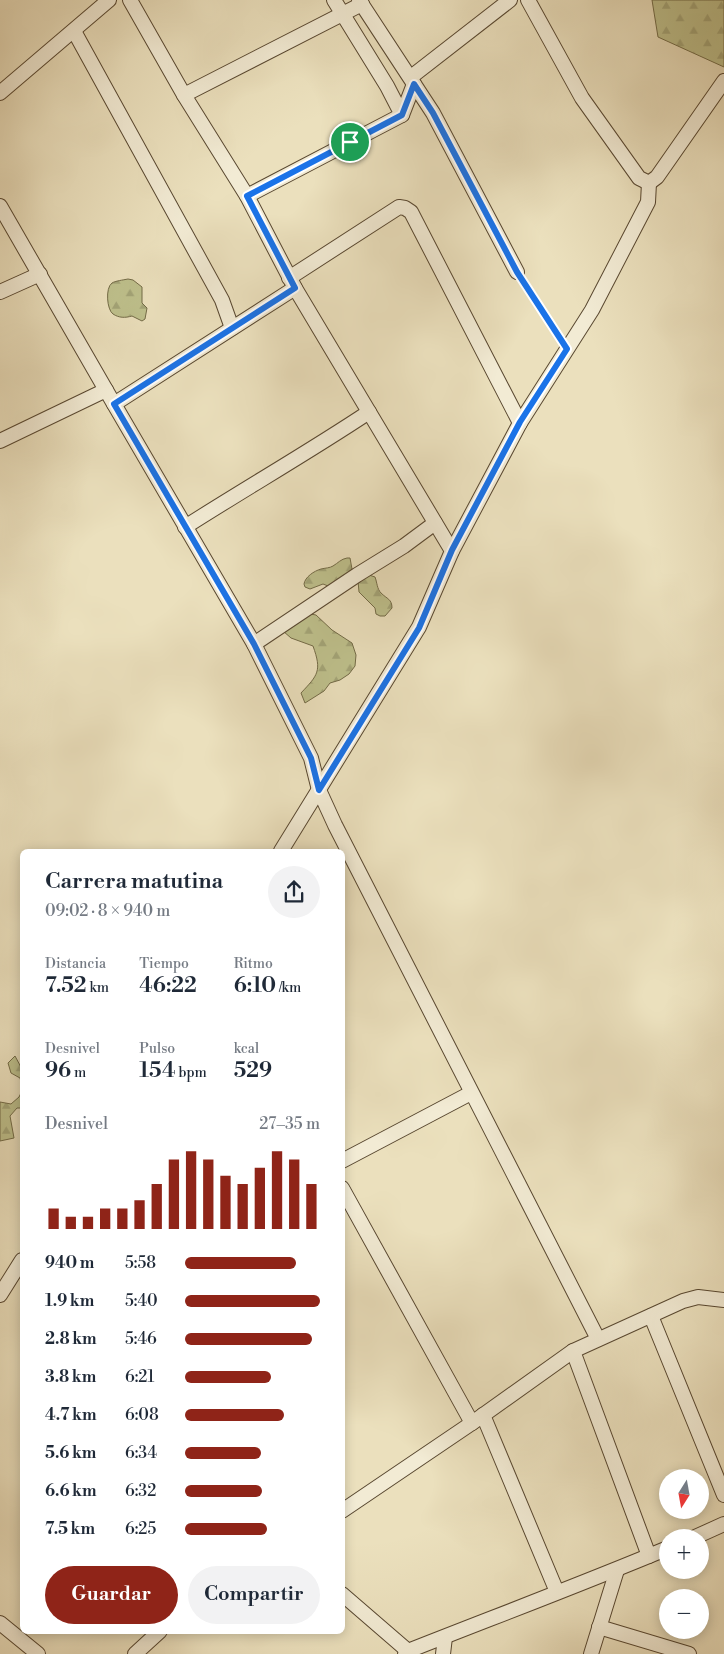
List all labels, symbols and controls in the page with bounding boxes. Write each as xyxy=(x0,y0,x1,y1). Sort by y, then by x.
pin xyxy=(329,121,371,163)
icon: arrive xyxy=(336,128,364,156)
button: share xyxy=(268,866,320,918)
text: Carrera matutina xyxy=(45,868,223,895)
text: 09:02 · 8 × 940 m xyxy=(45,901,170,921)
text: Distancia xyxy=(45,955,106,973)
text: Tiempo xyxy=(139,955,189,973)
text: Ritmo xyxy=(234,955,273,973)
text: 7.52 xyxy=(45,973,87,999)
text: 46:22 xyxy=(139,973,197,999)
text: 6:10 xyxy=(234,973,276,999)
text: km xyxy=(87,979,109,997)
text: /km xyxy=(276,979,301,997)
text: Desnivel xyxy=(45,1040,100,1058)
text: Pulso xyxy=(139,1040,175,1058)
text: kcal xyxy=(234,1040,259,1058)
text: 96 xyxy=(45,1058,71,1084)
text: 154 xyxy=(139,1058,176,1084)
text: 529 xyxy=(234,1058,272,1084)
text: m xyxy=(71,1064,86,1082)
text: bpm xyxy=(176,1064,207,1082)
text: Desnivel xyxy=(45,1114,108,1134)
text: 27–35 m xyxy=(259,1114,320,1134)
text: 940 m xyxy=(45,1253,94,1273)
text: 5:58 xyxy=(125,1253,156,1273)
text: 1.9 km xyxy=(45,1291,94,1311)
text: 5:40 xyxy=(125,1291,158,1311)
text: 2.8 km xyxy=(45,1329,97,1349)
text: 5:46 xyxy=(125,1329,157,1349)
text: 3.8 km xyxy=(45,1367,96,1387)
text: 6:21 xyxy=(125,1367,155,1387)
text: 4.7 km xyxy=(45,1405,97,1425)
text: 6:08 xyxy=(125,1405,159,1425)
text: 5.6 km xyxy=(45,1443,96,1463)
text: 6:34 xyxy=(125,1443,157,1463)
north arrow xyxy=(659,1469,709,1519)
map controls xyxy=(659,1469,709,1639)
text: 6.6 km xyxy=(45,1481,97,1501)
text: 6:32 xyxy=(125,1481,156,1501)
text: 7.5 km xyxy=(45,1519,95,1539)
text: 6:25 xyxy=(125,1519,156,1539)
button: + xyxy=(659,1529,709,1579)
button: Guardar xyxy=(45,1566,178,1624)
button: Compartir xyxy=(188,1566,320,1624)
button: − xyxy=(659,1589,709,1639)

